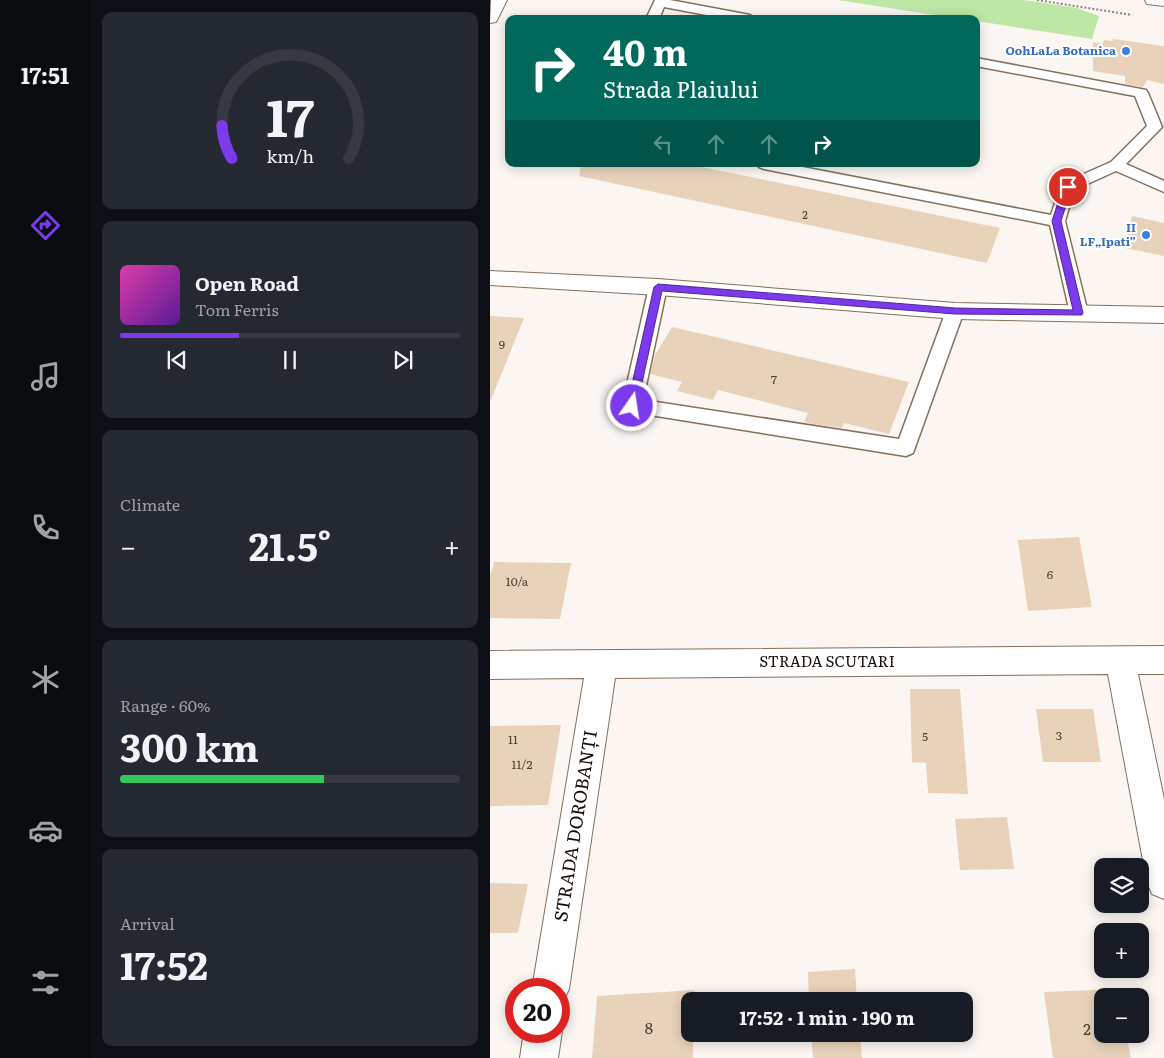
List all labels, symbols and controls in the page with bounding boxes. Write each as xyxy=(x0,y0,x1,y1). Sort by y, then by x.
text: 40 m xyxy=(603,25,688,77)
icon: right xyxy=(520,35,585,100)
place label: OohLaLa Botanica xyxy=(1005,41,1116,59)
marker: OohLaLa Botanica xyxy=(1120,45,1132,57)
text: 17:51 xyxy=(21,58,69,91)
text: Strada Plaiului xyxy=(603,72,758,105)
text: 17 xyxy=(266,76,314,153)
icon: left xyxy=(649,130,677,158)
icon: ahead xyxy=(702,130,730,158)
icon: ahead xyxy=(755,130,783,158)
icon: right xyxy=(808,130,836,158)
text: km/h xyxy=(266,142,314,169)
pin xyxy=(1047,166,1089,208)
icon: arrive xyxy=(1054,173,1082,201)
house number: 2 xyxy=(802,206,808,222)
icon: directions xyxy=(28,208,63,243)
place label: II LF„Ipati” xyxy=(1080,218,1136,250)
marker: II LF„Ipati” xyxy=(1140,229,1152,241)
text: Open Road xyxy=(195,269,299,297)
text: Tom Ferris xyxy=(195,297,279,321)
house number: 9 xyxy=(499,335,505,353)
icon: previous xyxy=(163,346,191,374)
icon: pause xyxy=(276,346,304,374)
icon: next xyxy=(389,346,417,374)
icon: music xyxy=(28,359,63,394)
house number: 7 xyxy=(771,370,777,388)
position arrow xyxy=(605,379,657,431)
text: Climate xyxy=(120,492,180,516)
icon: phone xyxy=(28,510,63,545)
text: 21.5° xyxy=(249,516,331,573)
text: − xyxy=(120,524,136,566)
text: + xyxy=(444,524,460,566)
house number: 6 xyxy=(1047,565,1054,583)
house number: 10/a xyxy=(506,572,529,590)
street label: STRADA SCUTARI xyxy=(759,649,895,672)
icon: climate xyxy=(28,662,63,697)
text: Range · 60% xyxy=(120,693,211,717)
text: 300 km xyxy=(120,717,259,774)
house number: 3 xyxy=(1056,726,1062,744)
house number: 5 xyxy=(922,727,928,745)
street label: STRADA DOROBANȚI xyxy=(546,728,603,924)
house number: 11 xyxy=(508,730,518,748)
house number: 11/2 xyxy=(512,755,533,773)
icon: car xyxy=(28,813,63,848)
map controls xyxy=(1094,858,1149,1043)
button: layers xyxy=(1094,858,1149,913)
text: Arrival xyxy=(120,911,175,935)
button: + xyxy=(1094,923,1149,978)
text: 17:52 xyxy=(120,935,208,992)
icon: filters xyxy=(28,965,63,1000)
speed limit sign: 20 xyxy=(505,978,570,1043)
button: − xyxy=(1094,988,1149,1043)
text: 17:52 · 1 min · 190 m xyxy=(739,1003,915,1031)
house number: 8 xyxy=(645,1016,653,1039)
house number: 2 xyxy=(1083,1017,1091,1040)

